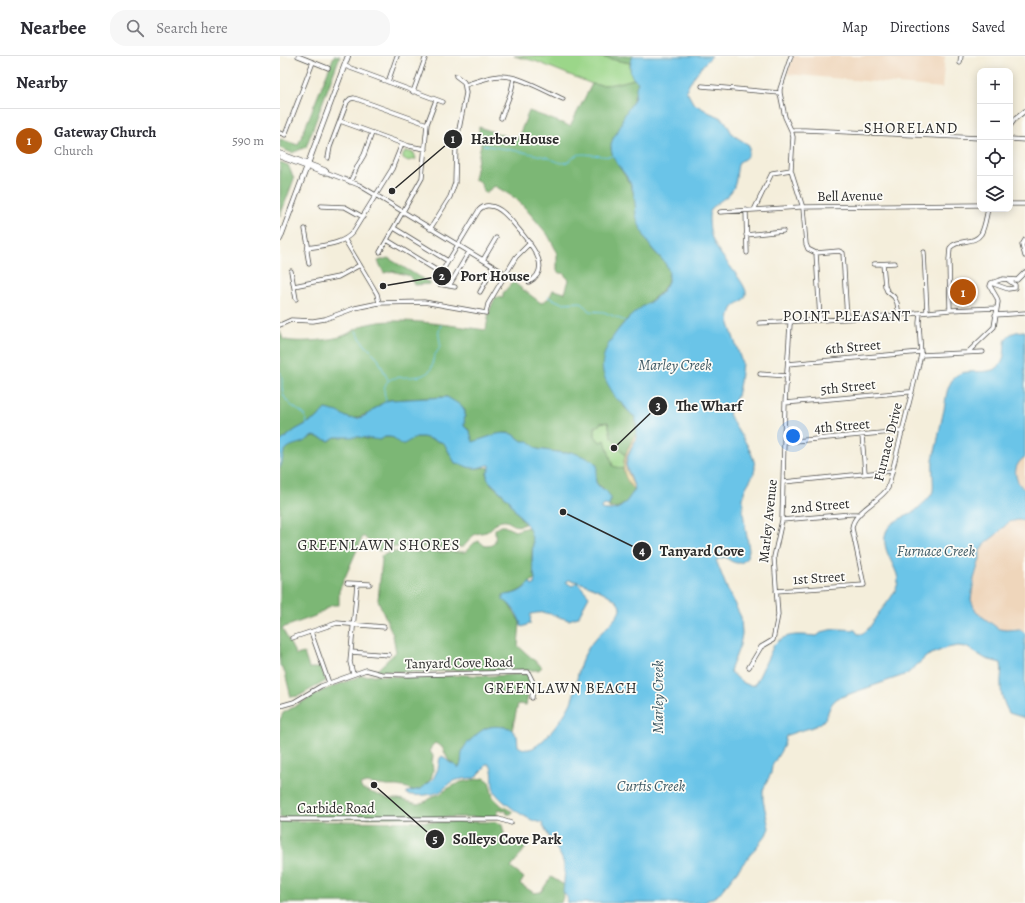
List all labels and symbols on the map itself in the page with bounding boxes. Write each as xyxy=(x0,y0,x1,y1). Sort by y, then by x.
district label: SHORELAND xyxy=(864,118,958,138)
callout: Harbor House xyxy=(443,125,567,152)
text: Harbor House xyxy=(471,129,559,149)
text: 1 xyxy=(451,131,456,147)
street label: Bell Avenue xyxy=(817,186,883,206)
callout: Port House xyxy=(432,262,538,289)
text: Port House xyxy=(460,266,530,286)
text: 2 xyxy=(439,268,445,284)
pin: 1 xyxy=(950,277,976,307)
district label: POINT PLEASANT xyxy=(783,306,911,326)
street label: 6th Street xyxy=(824,335,882,359)
water label: Marley Creek xyxy=(638,355,712,375)
street label: 5th Street xyxy=(819,375,877,399)
callout: The Wharf xyxy=(648,393,750,420)
text: The Wharf xyxy=(676,396,744,416)
text: 3 xyxy=(655,398,661,414)
street label: Furnace Drive xyxy=(869,401,907,483)
street label: 4th Street xyxy=(813,414,871,438)
your location xyxy=(783,426,803,446)
street label: Marley Avenue xyxy=(754,478,782,564)
street label: 2nd Street xyxy=(790,494,851,518)
district label: GREENLAWN SHORES xyxy=(297,535,461,555)
callout: Tanyard Cove xyxy=(632,537,753,564)
text: Tanyard Cove xyxy=(660,541,744,561)
water label: Furnace Creek xyxy=(897,541,975,561)
text: 4 xyxy=(639,543,645,559)
street label: 1st Street xyxy=(792,567,846,589)
street label: Tanyard Cove Road xyxy=(405,653,514,673)
water label: Marley Creek xyxy=(648,660,668,734)
district label: GREENLAWN BEACH xyxy=(484,678,638,698)
water label: Curtis Creek xyxy=(617,776,686,796)
street label: Carbide Road xyxy=(297,799,375,818)
callout: Solleys Cove Park xyxy=(425,825,570,852)
text: Solleys Cove Park xyxy=(453,829,561,849)
text: 5 xyxy=(432,831,438,847)

